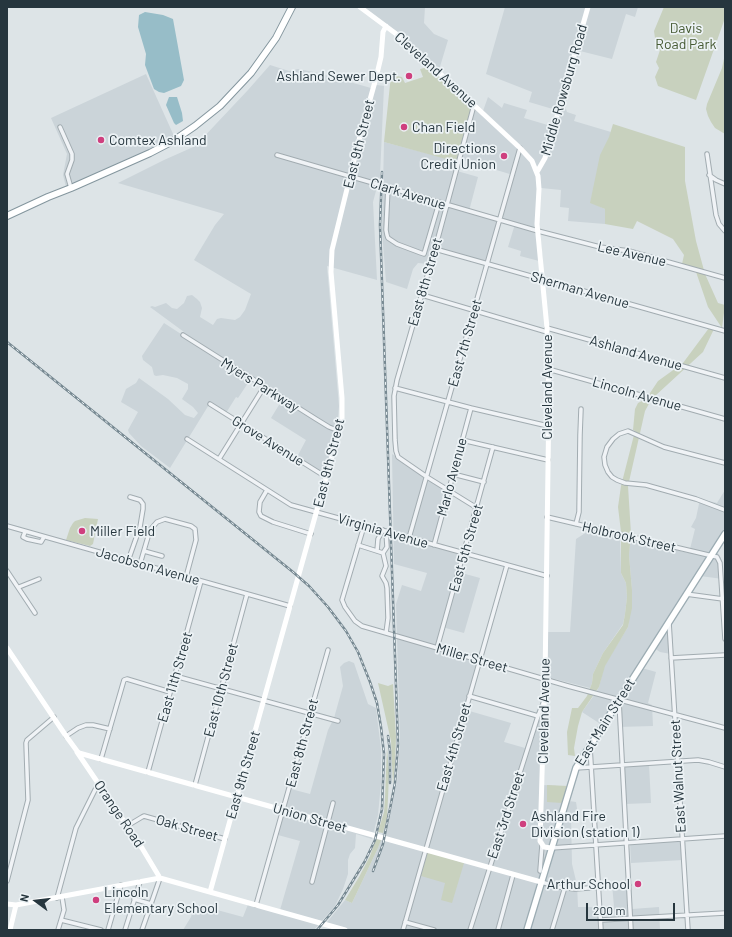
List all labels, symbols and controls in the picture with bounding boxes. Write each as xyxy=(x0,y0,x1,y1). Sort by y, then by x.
park label: Davis Road Park xyxy=(655,20,717,52)
street label: Middle Rowsburg Road xyxy=(537,22,591,158)
street label: Cleveland Avenue xyxy=(391,28,481,112)
place label: Ashland Sewer Dept. xyxy=(276,68,401,84)
marker: Ashland Sewer Dept. xyxy=(404,71,414,81)
street label: East 9th Street xyxy=(340,98,378,190)
place label: Chan Field xyxy=(412,119,475,135)
marker: Chan Field xyxy=(399,122,409,132)
place label: Comtex Ashland xyxy=(109,132,207,148)
marker: Comtex Ashland xyxy=(96,135,106,145)
place label: Directions Credit Union xyxy=(421,140,496,172)
marker: Directions Credit Union xyxy=(499,151,509,161)
street label: Clark Avenue xyxy=(368,175,448,213)
street label: East 8th Street xyxy=(404,236,446,328)
street label: Lee Avenue xyxy=(596,238,668,270)
street label: Sherman Avenue xyxy=(529,268,631,312)
street label: East 7th Street xyxy=(444,297,486,389)
street label: Ashland Avenue xyxy=(588,332,684,374)
street label: Cleveland Avenue xyxy=(539,334,555,440)
street label: Myers Parkway xyxy=(218,354,302,416)
street label: Lincoln Avenue xyxy=(591,373,683,415)
street label: Grove Avenue xyxy=(229,412,307,470)
street label: East 9th Street xyxy=(310,417,348,509)
street label: Marlo Avenue xyxy=(433,436,471,518)
street label: East 5th Street xyxy=(445,502,487,594)
street label: Virginia Avenue xyxy=(336,510,430,552)
street label: Holbrook Street xyxy=(580,518,678,556)
place label: Miller Field xyxy=(90,523,155,539)
marker: Miller Field xyxy=(77,526,87,536)
street label: Jacobson Avenue xyxy=(94,543,202,589)
street label: East 11th Street xyxy=(154,630,196,724)
street label: Miller Street xyxy=(434,640,510,676)
street label: East 10th Street xyxy=(200,641,242,739)
street label: Cleveland Avenue xyxy=(535,658,553,764)
street label: East Main Street xyxy=(572,675,638,769)
street label: East 8th Street xyxy=(282,697,322,789)
street label: East 4th Street xyxy=(433,701,475,793)
street label: East Walnut Street xyxy=(667,719,689,833)
street label: East 9th Street xyxy=(222,729,264,821)
street label: East 3rd Street xyxy=(484,769,528,861)
street label: Orange Road xyxy=(90,777,148,851)
street label: Union Street xyxy=(271,799,349,837)
place label: Ashland Fire Division (station 1) xyxy=(531,808,639,840)
street label: Oak Street xyxy=(154,811,220,845)
marker: Ashland Fire Division (station 1) xyxy=(518,819,528,829)
place label: Arthur School xyxy=(547,876,630,892)
marker: Arthur School xyxy=(633,879,643,889)
north arrow xyxy=(16,881,56,921)
place label: Lincoln Elementary School xyxy=(104,884,218,916)
text: N xyxy=(17,893,31,903)
marker: Lincoln Elementary School xyxy=(91,895,101,905)
scale bar xyxy=(588,895,677,921)
text: 200 m xyxy=(593,903,625,917)

